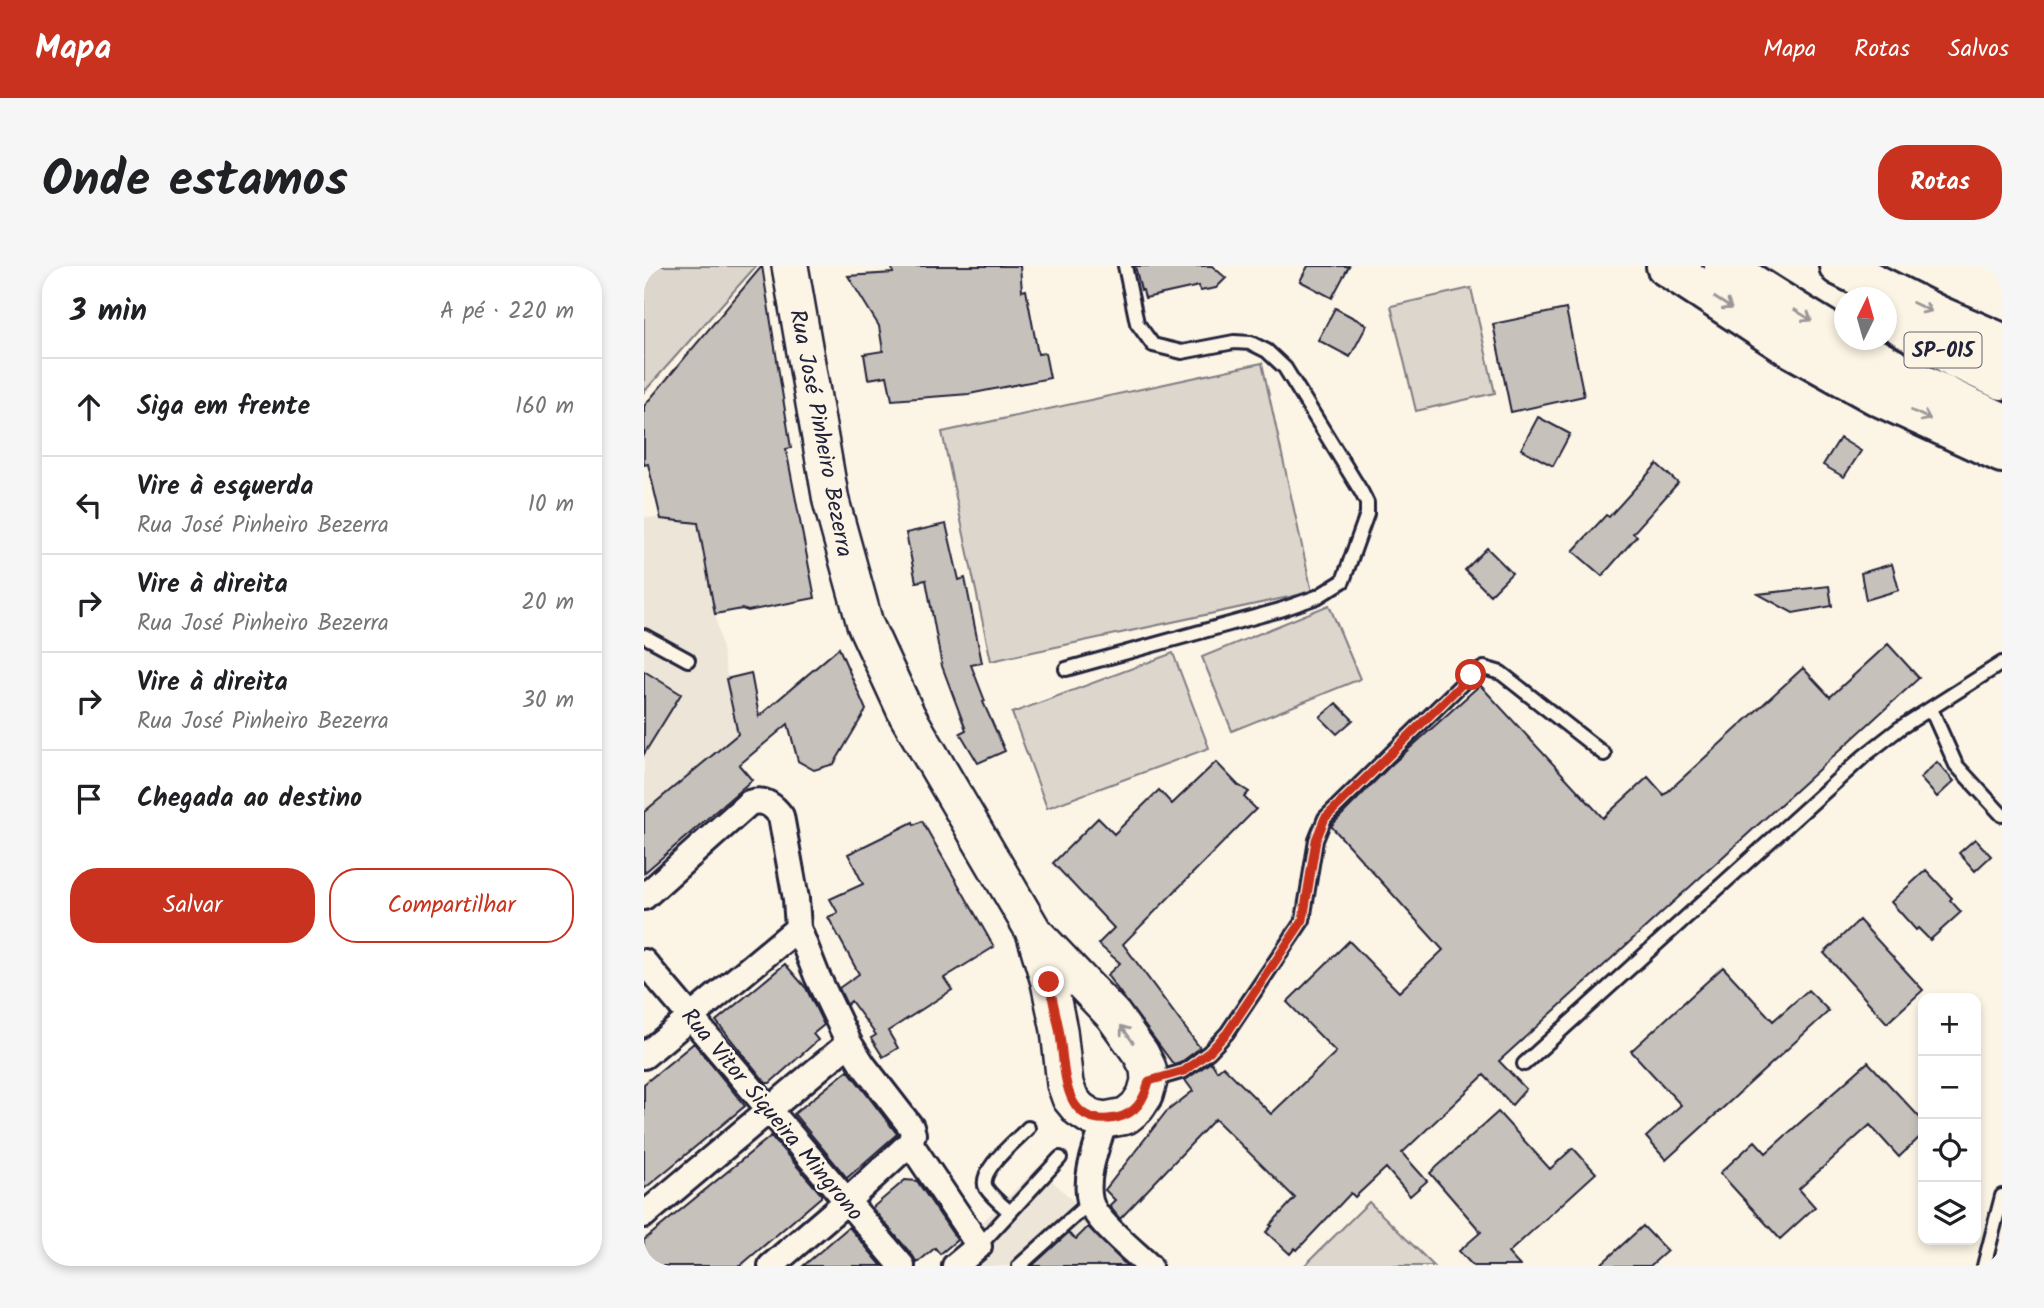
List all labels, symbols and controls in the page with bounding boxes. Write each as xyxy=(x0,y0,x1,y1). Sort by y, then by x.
text: Mapa xyxy=(35,23,111,76)
text: Mapa xyxy=(1763,30,1816,69)
text: Rotas xyxy=(1854,30,1910,69)
text: Salvos xyxy=(1948,30,2009,69)
text: Onde estamos xyxy=(42,143,348,221)
button: Rotas xyxy=(1878,145,2002,220)
north arrow xyxy=(1834,287,1897,350)
text: 3 min xyxy=(70,288,147,336)
text: A pé · 220 m xyxy=(440,294,574,330)
one-way arrow xyxy=(1713,296,1732,310)
one-way arrow xyxy=(1911,301,1932,315)
street label: Rua José Pinheiro Bezerra xyxy=(778,306,862,560)
one-way arrow xyxy=(1793,308,1813,322)
road number: SP-015 xyxy=(1904,332,1982,368)
text: Siga em frente xyxy=(137,386,310,428)
icon: ahead xyxy=(70,388,108,426)
text: 160 m xyxy=(515,389,574,425)
one-way arrow xyxy=(1909,409,1931,422)
text: Vire à esquerda xyxy=(137,466,314,508)
icon: left xyxy=(70,486,108,524)
text: 10 m xyxy=(528,487,574,523)
text: Rua José Pinheiro Bezerra xyxy=(137,508,389,544)
text: Vire à direita xyxy=(137,564,288,606)
icon: right xyxy=(70,584,108,622)
text: 20 m xyxy=(522,585,574,621)
text: Rua José Pinheiro Bezerra xyxy=(137,606,389,642)
route start xyxy=(1455,659,1486,690)
text: Vire à direita xyxy=(137,662,288,704)
icon: right xyxy=(70,682,108,720)
text: 30 m xyxy=(522,683,574,719)
text: Rua José Pinheiro Bezerra xyxy=(137,704,389,740)
text: Chegada ao destino xyxy=(137,778,362,820)
icon: arrive xyxy=(70,780,108,818)
button: Salvar xyxy=(70,868,315,943)
button: Compartilhar xyxy=(329,868,574,943)
route end xyxy=(1033,966,1064,997)
map controls xyxy=(1918,993,1981,1245)
button: + xyxy=(1918,993,1981,1056)
street label: Rua Vitor Siqueira Mingrono xyxy=(671,1001,872,1230)
one-way arrow xyxy=(1120,1025,1134,1044)
button: − xyxy=(1918,1056,1981,1119)
button: locate xyxy=(1918,1119,1981,1182)
button: layers xyxy=(1918,1182,1981,1245)

